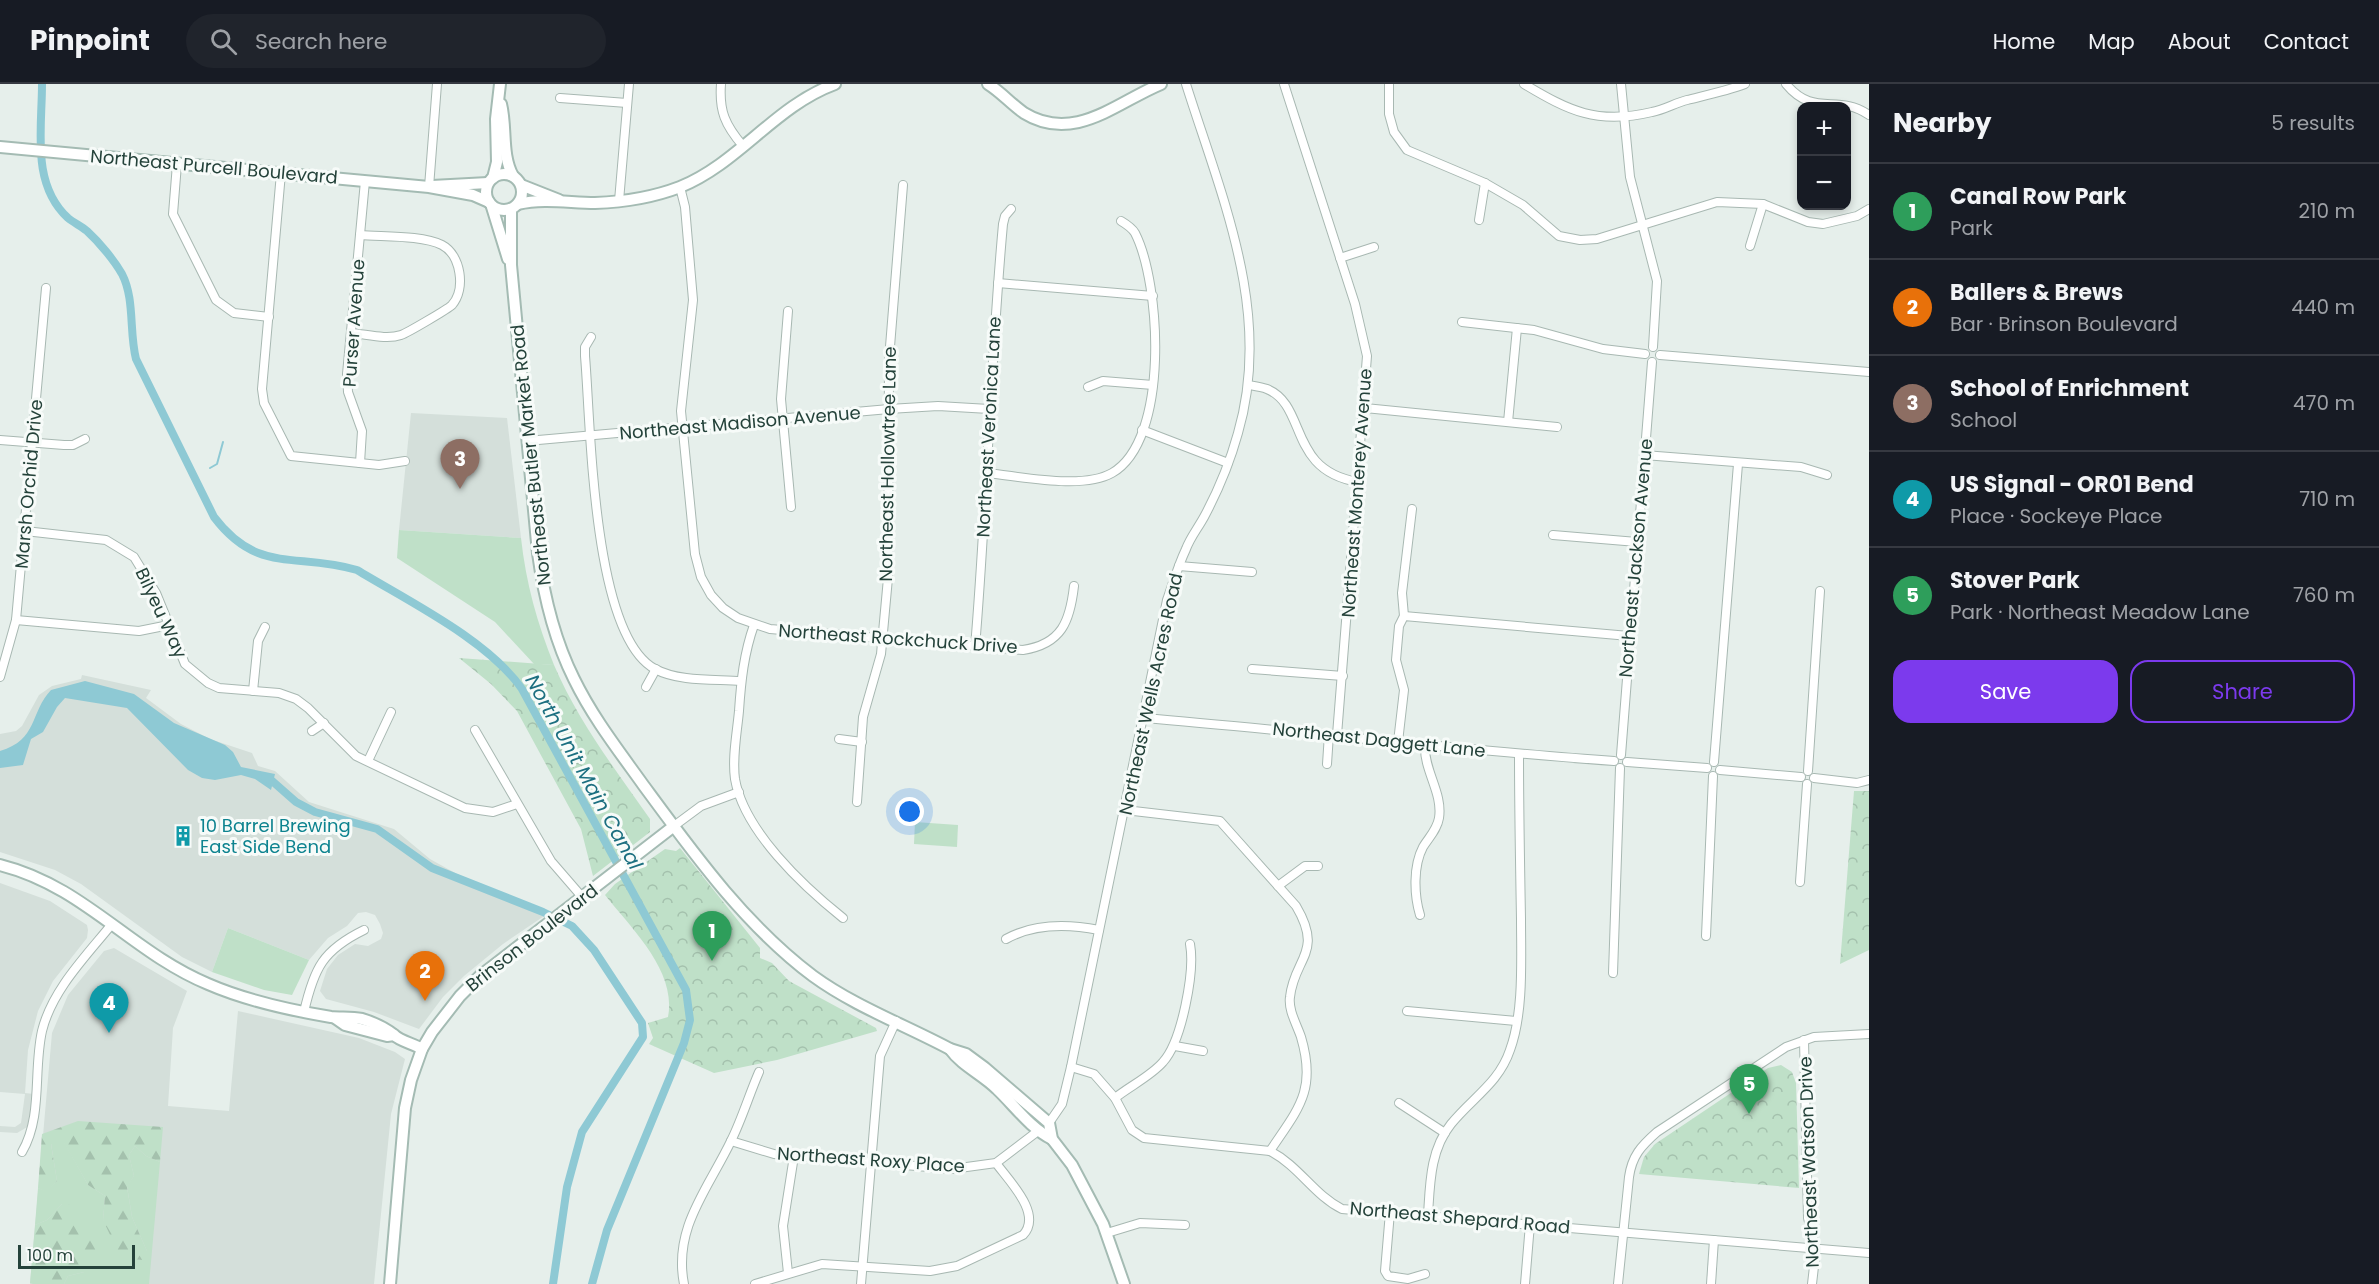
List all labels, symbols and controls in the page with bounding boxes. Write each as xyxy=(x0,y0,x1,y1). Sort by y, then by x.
search box xyxy=(186,14,606,68)
text: Pinpoint xyxy=(30,21,150,60)
icon: search xyxy=(207,25,240,58)
text: Search here xyxy=(255,26,387,57)
text: Home xyxy=(1993,27,2055,56)
text: Map xyxy=(2088,27,2135,56)
text: About xyxy=(2168,27,2231,56)
text: Contact xyxy=(2264,27,2349,56)
map controls xyxy=(1797,102,1851,210)
button: + xyxy=(1797,102,1851,156)
text: Nearby xyxy=(1893,105,1991,141)
text: 5 results xyxy=(2271,109,2355,137)
street label: Northeast Purcell Boulevard xyxy=(89,143,339,190)
button: − xyxy=(1797,156,1851,210)
text: Canal Row Park xyxy=(1950,181,2126,212)
text: 1 xyxy=(1909,197,1916,225)
text: 210 m xyxy=(2299,197,2355,225)
text: Park xyxy=(1950,214,1993,242)
street label: Purser Avenue xyxy=(337,258,370,388)
text: Ballers & Brews xyxy=(1950,277,2123,308)
text: 2 xyxy=(1907,293,1918,321)
text: 440 m xyxy=(2291,293,2355,321)
text: Bar · Brinson Boulevard xyxy=(1950,310,2178,338)
street label: Northeast Veronica Lane xyxy=(970,316,1007,538)
street label: Northeast Butler Market Road xyxy=(504,323,557,587)
street label: Northeast Hollowtree Lane xyxy=(873,346,902,582)
street label: Northeast Monterey Avenue xyxy=(1335,368,1378,618)
text: School of Enrichment xyxy=(1950,373,2189,404)
text: 3 xyxy=(1906,389,1919,417)
text: 470 m xyxy=(2293,389,2355,417)
street label: Marsh Orchid Drive xyxy=(9,398,48,570)
street label: Northeast Madison Avenue xyxy=(618,399,862,446)
text: School xyxy=(1950,406,2017,434)
street label: Northeast Jackson Avenue xyxy=(1613,437,1658,678)
pin: 3 xyxy=(440,440,480,489)
text: US Signal - OR01 Bend xyxy=(1950,469,2194,500)
text: 4 xyxy=(1906,485,1919,513)
text: 710 m xyxy=(2299,485,2355,513)
text: Place · Sockeye Place xyxy=(1950,502,2162,530)
street label: Bilyeu Way xyxy=(130,563,193,662)
text: Stover Park xyxy=(1950,565,2080,596)
street label: Northeast Wells Acres Road xyxy=(1113,571,1188,817)
text: 5 xyxy=(1906,581,1919,609)
text: 760 m xyxy=(2293,581,2355,609)
text: Park · Northeast Meadow Lane xyxy=(1950,598,2250,626)
street label: Northeast Rockchuck Drive xyxy=(778,618,1019,659)
button: Save xyxy=(1893,660,2118,723)
button: Share xyxy=(2130,660,2355,723)
water label: North Unit Main Canal xyxy=(519,669,649,875)
street label: Northeast Daggett Lane xyxy=(1271,716,1487,763)
your location xyxy=(895,797,924,826)
place label: 10 Barrel Brewing East Side Bend xyxy=(200,813,351,859)
building icon: 10 Barrel Brewing East Side Bend xyxy=(171,824,195,848)
street label: Brinson Boulevard xyxy=(460,878,603,997)
pin: 1 xyxy=(692,912,732,961)
pin: 2 xyxy=(406,952,444,1001)
pin: 4 xyxy=(90,984,128,1033)
street label: Northeast Watson Drive xyxy=(1792,1056,1825,1268)
pin: 5 xyxy=(1730,1064,1768,1114)
street label: Northeast Roxy Place xyxy=(776,1140,966,1179)
street label: Northeast Shepard Road xyxy=(1349,1195,1571,1240)
scale bar xyxy=(18,1242,135,1270)
text: 100 m xyxy=(27,1244,73,1267)

